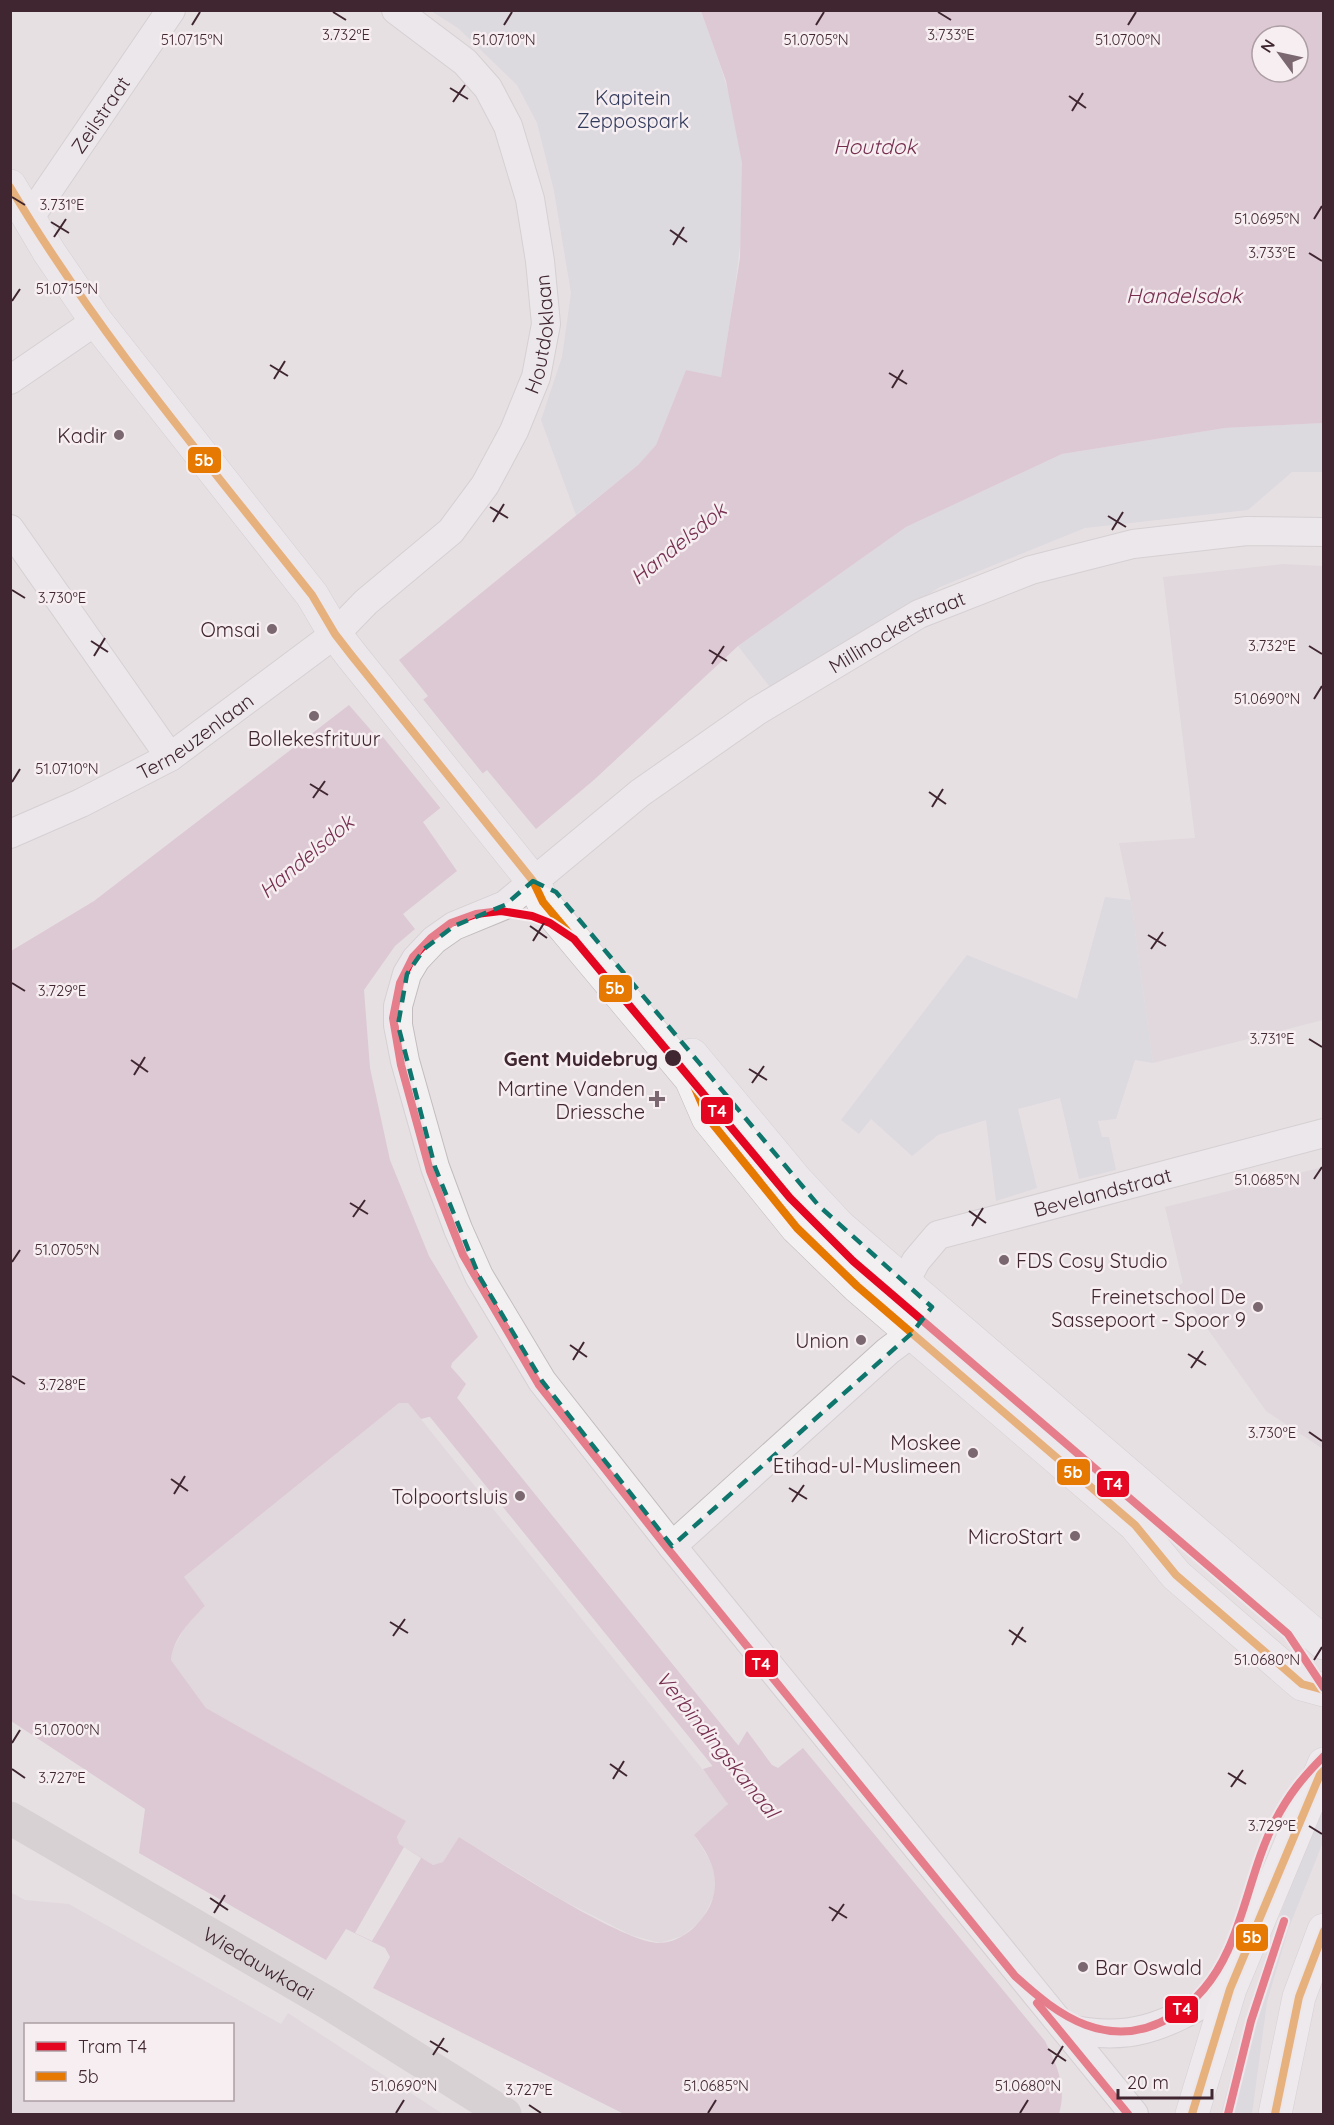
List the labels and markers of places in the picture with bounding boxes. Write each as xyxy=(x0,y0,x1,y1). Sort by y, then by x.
place label: Kadir xyxy=(57,423,107,448)
marker: Kadir xyxy=(112,428,126,442)
place label: Omsai xyxy=(201,617,260,642)
marker: Omsai xyxy=(265,622,279,636)
marker: Bollekesfrituur xyxy=(307,709,321,723)
place label: Bollekesfrituur xyxy=(248,726,381,751)
place label: Gent Muidebrug xyxy=(504,1046,658,1071)
marker: Gent Muidebrug xyxy=(663,1048,683,1068)
place label: Martine Vanden Driessche xyxy=(498,1076,645,1124)
marker: Martine Vanden Driessche xyxy=(650,1092,664,1106)
place label: FDS Cosy Studio xyxy=(1016,1248,1168,1273)
marker: FDS Cosy Studio xyxy=(997,1253,1011,1267)
place label: Freinetschool De Sassepoort - Spoor 9 xyxy=(1051,1284,1246,1332)
marker: Freinetschool De Sassepoort - Spoor 9 xyxy=(1251,1300,1265,1314)
place label: Union xyxy=(795,1328,849,1353)
marker: Union xyxy=(854,1333,868,1347)
place label: Moskee Etihad-ul-Muslimeen xyxy=(773,1430,961,1478)
marker: Moskee Etihad-ul-Muslimeen xyxy=(966,1446,980,1460)
place label: Tolpoortsluis xyxy=(392,1484,508,1509)
marker: Tolpoortsluis xyxy=(513,1489,527,1503)
place label: MicroStart xyxy=(968,1524,1063,1549)
marker: MicroStart xyxy=(1068,1529,1082,1543)
place label: Bar Oswald xyxy=(1095,1955,1202,1980)
marker: Bar Oswald xyxy=(1076,1960,1090,1974)

